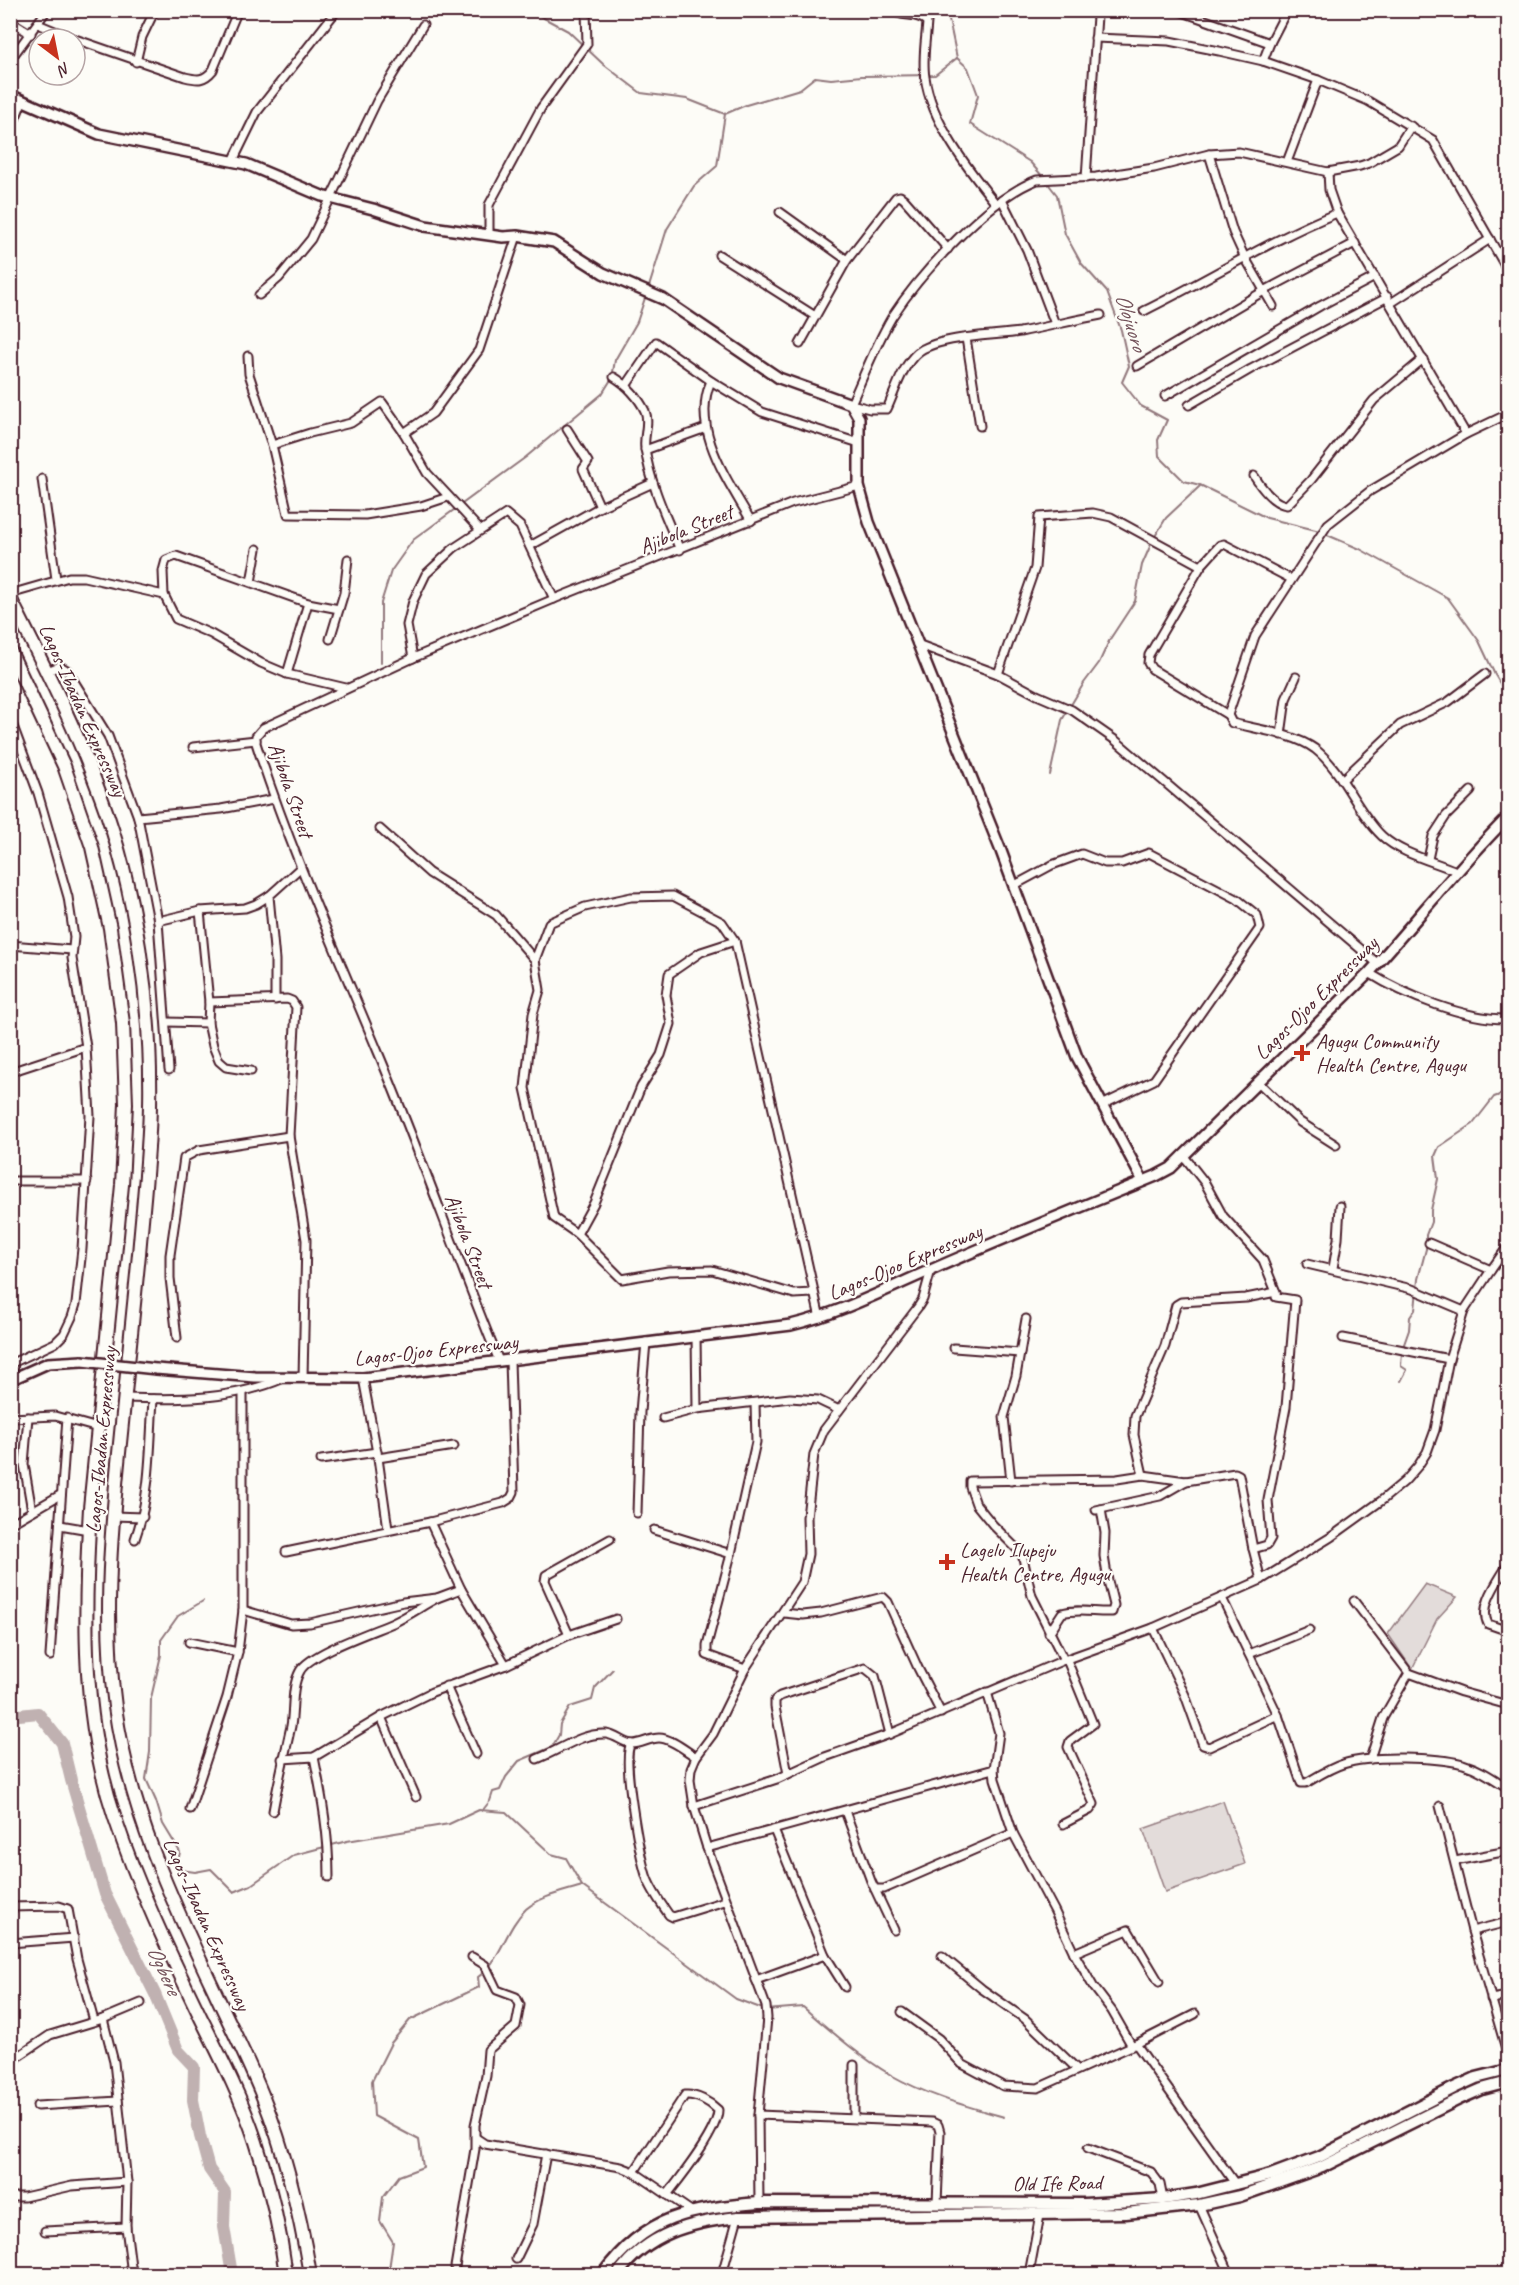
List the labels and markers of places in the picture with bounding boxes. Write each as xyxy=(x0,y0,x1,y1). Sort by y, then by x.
place label: Agugu Community Health Centre, Agugu xyxy=(1316,1028,1467,1078)
marker: Agugu Community Health Centre, Agugu xyxy=(1293,1044,1311,1062)
place label: Lagelu Ilupeju Health Centre, Agugu xyxy=(960,1537,1111,1587)
marker: Lagelu Ilupeju Health Centre, Agugu xyxy=(938,1553,956,1571)

